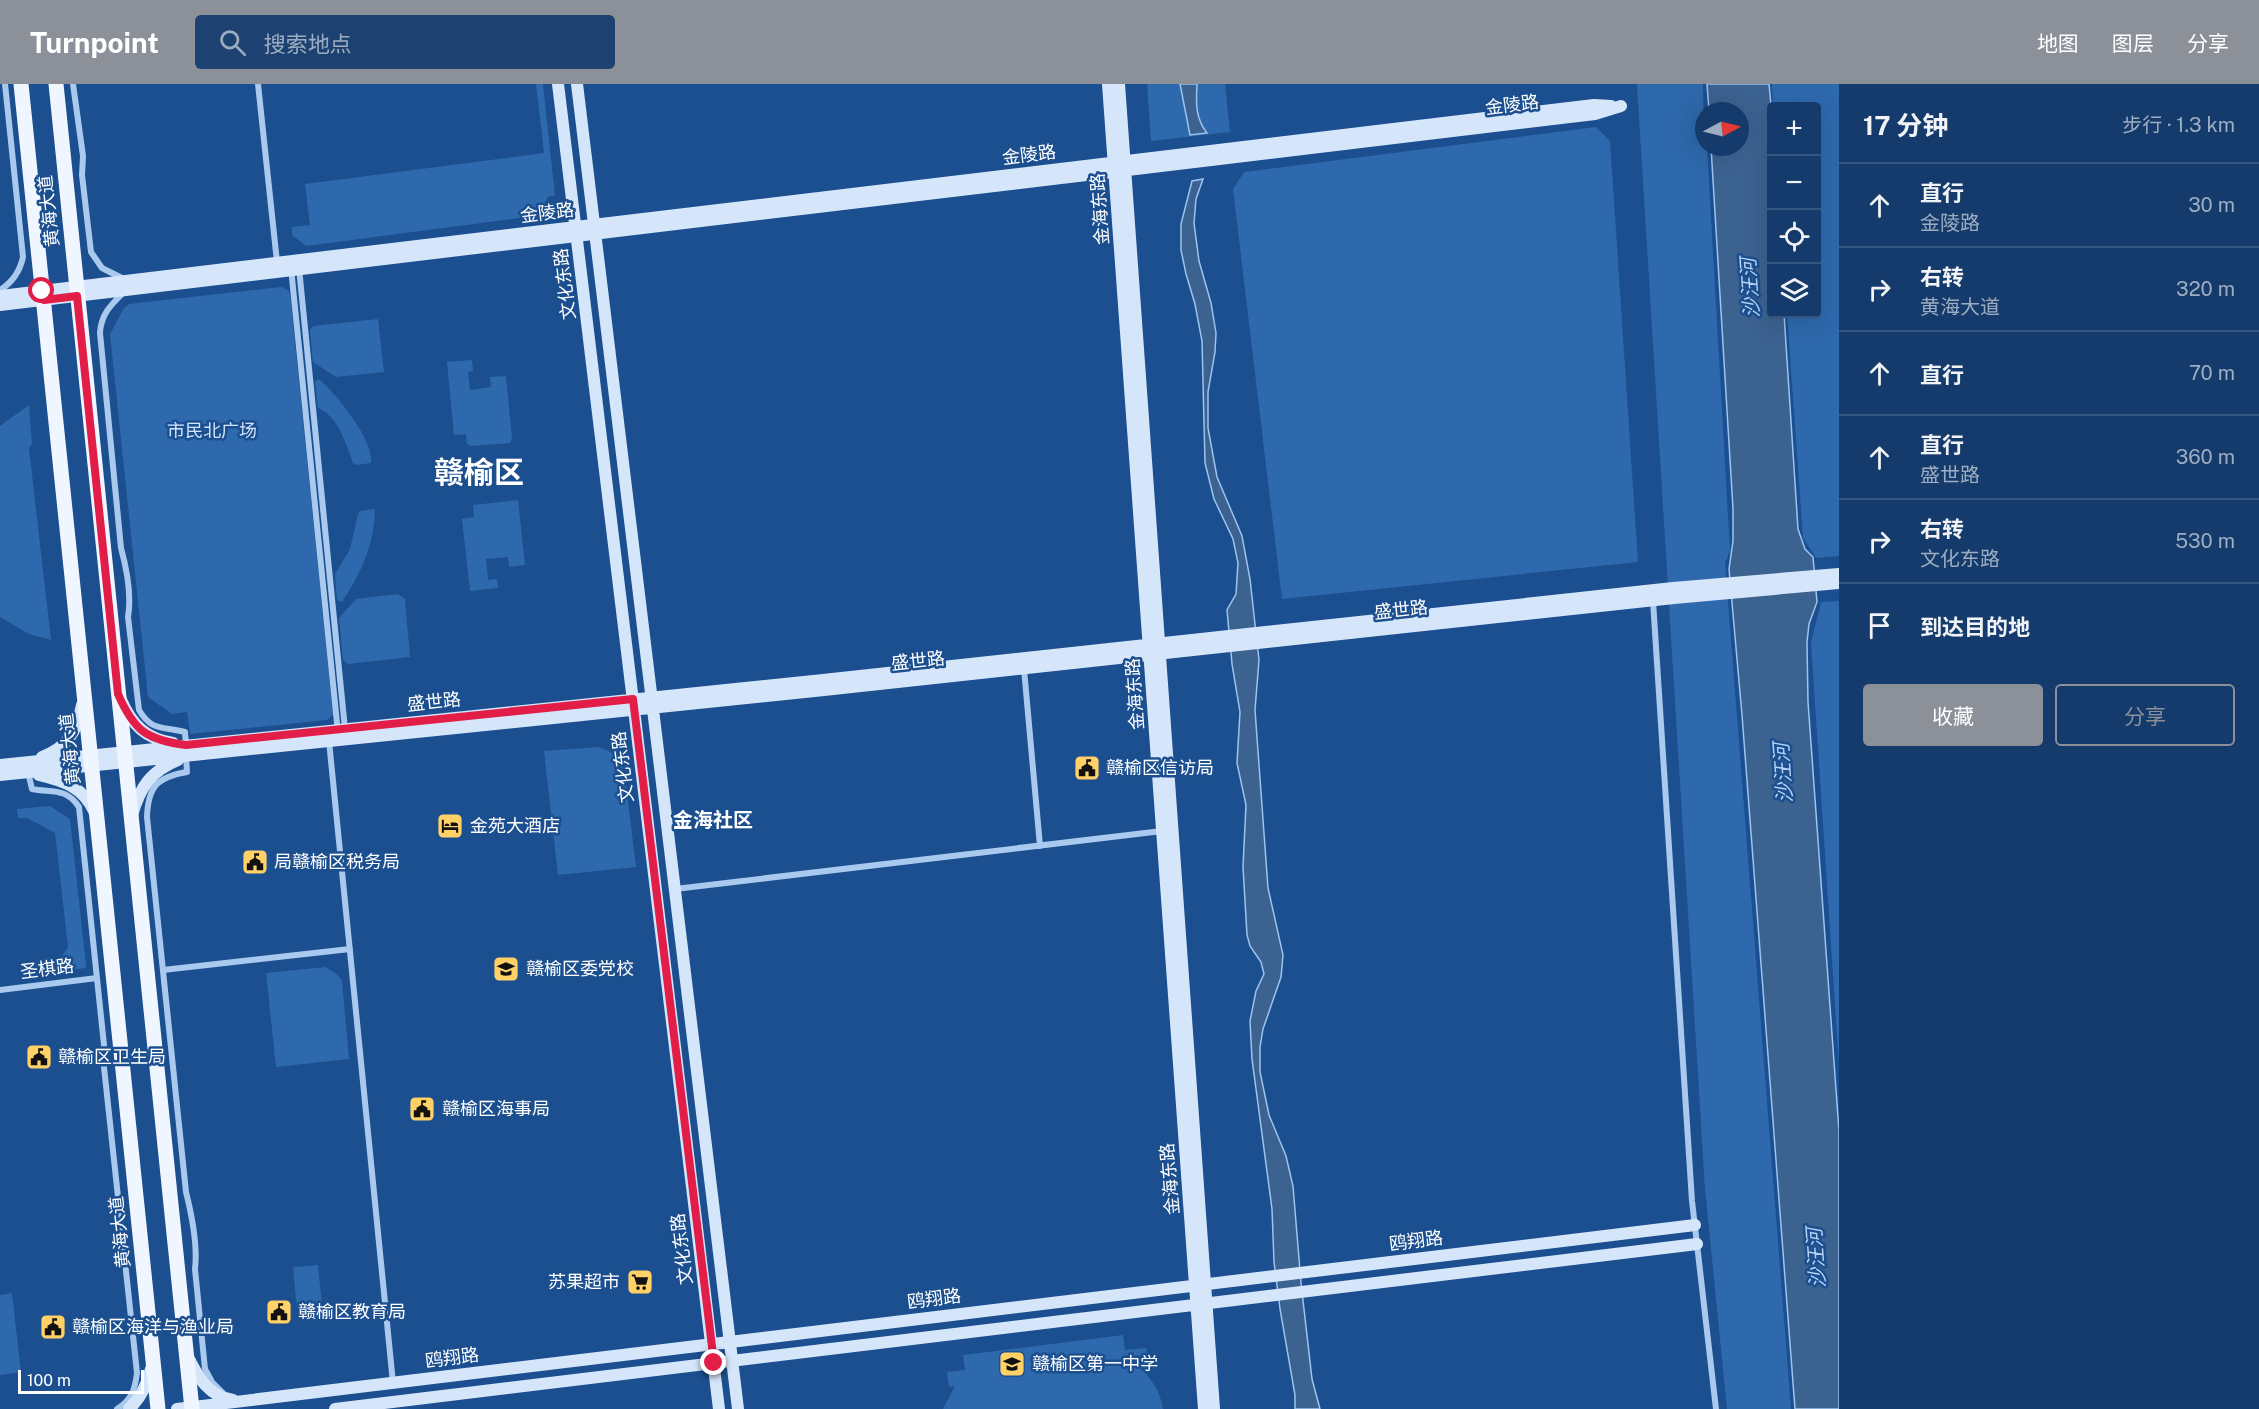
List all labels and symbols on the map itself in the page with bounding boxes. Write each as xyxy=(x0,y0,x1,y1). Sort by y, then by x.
street label: 金陵路 xyxy=(1484,91,1540,118)
north arrow xyxy=(1695,102,1749,156)
street label: 金陵路 xyxy=(1001,141,1057,168)
street label: 金海东路 xyxy=(1087,172,1112,246)
street label: 黄海大道 xyxy=(34,174,63,248)
street label: 金陵路 xyxy=(519,199,575,226)
street label: 文化东路 xyxy=(550,247,579,321)
water label: 沙汪河 xyxy=(1736,253,1764,319)
route start xyxy=(28,277,54,303)
park label: 市民北广场 xyxy=(167,420,257,441)
district label: 赣榆区 xyxy=(434,454,524,490)
street label: 盛世路 xyxy=(1373,596,1429,623)
street label: 盛世路 xyxy=(890,647,946,674)
street label: 金海东路 xyxy=(1122,657,1147,731)
street label: 盛世路 xyxy=(406,688,462,715)
street label: 黄海大道 xyxy=(55,712,84,786)
street label: 文化东路 xyxy=(608,730,637,804)
water label: 沙汪河 xyxy=(1769,738,1797,804)
public building icon: 赣榆区信访局 xyxy=(1072,753,1102,783)
place label: 赣榆区信访局 xyxy=(1106,757,1214,778)
district label: 金海社区 xyxy=(673,808,753,832)
hotel icon: 金苑大酒店 xyxy=(435,811,465,841)
place label: 金苑大酒店 xyxy=(470,815,560,836)
public building icon: 局赣榆区税务局 xyxy=(240,847,270,877)
place label: 局赣榆区税务局 xyxy=(274,851,400,872)
school or university icon: 赣榆区委党校 xyxy=(491,954,521,984)
street label: 圣棋路 xyxy=(19,955,75,982)
place label: 赣榆区委党校 xyxy=(526,958,634,979)
public building icon: 赣榆区卫生局 xyxy=(24,1042,54,1072)
place label: 赣榆区卫生局 xyxy=(58,1046,166,1067)
public building icon: 赣榆区海事局 xyxy=(407,1094,437,1124)
place label: 赣榆区海事局 xyxy=(442,1098,550,1119)
street label: 金海东路 xyxy=(1156,1142,1183,1216)
street label: 黄海大道 xyxy=(105,1195,134,1269)
street label: 文化东路 xyxy=(667,1212,696,1286)
water label: 沙汪河 xyxy=(1802,1223,1830,1289)
street label: 鸥翔路 xyxy=(1388,1227,1444,1254)
supermarket icon: 苏果超市 xyxy=(625,1267,655,1297)
place label: 苏果超市 xyxy=(548,1271,620,1292)
street label: 鸥翔路 xyxy=(906,1285,962,1312)
public building icon: 赣榆区教育局 xyxy=(264,1297,294,1327)
place label: 赣榆区教育局 xyxy=(298,1301,406,1322)
public building icon: 赣榆区海洋与渔业局 xyxy=(38,1312,68,1342)
place label: 赣榆区海洋与渔业局 xyxy=(72,1316,234,1337)
street label: 鸥翔路 xyxy=(424,1344,480,1371)
route end xyxy=(700,1349,726,1375)
school or university icon: 赣榆区第一中学 xyxy=(997,1349,1027,1379)
place label: 赣榆区第一中学 xyxy=(1032,1353,1158,1374)
scale bar xyxy=(18,1367,144,1394)

